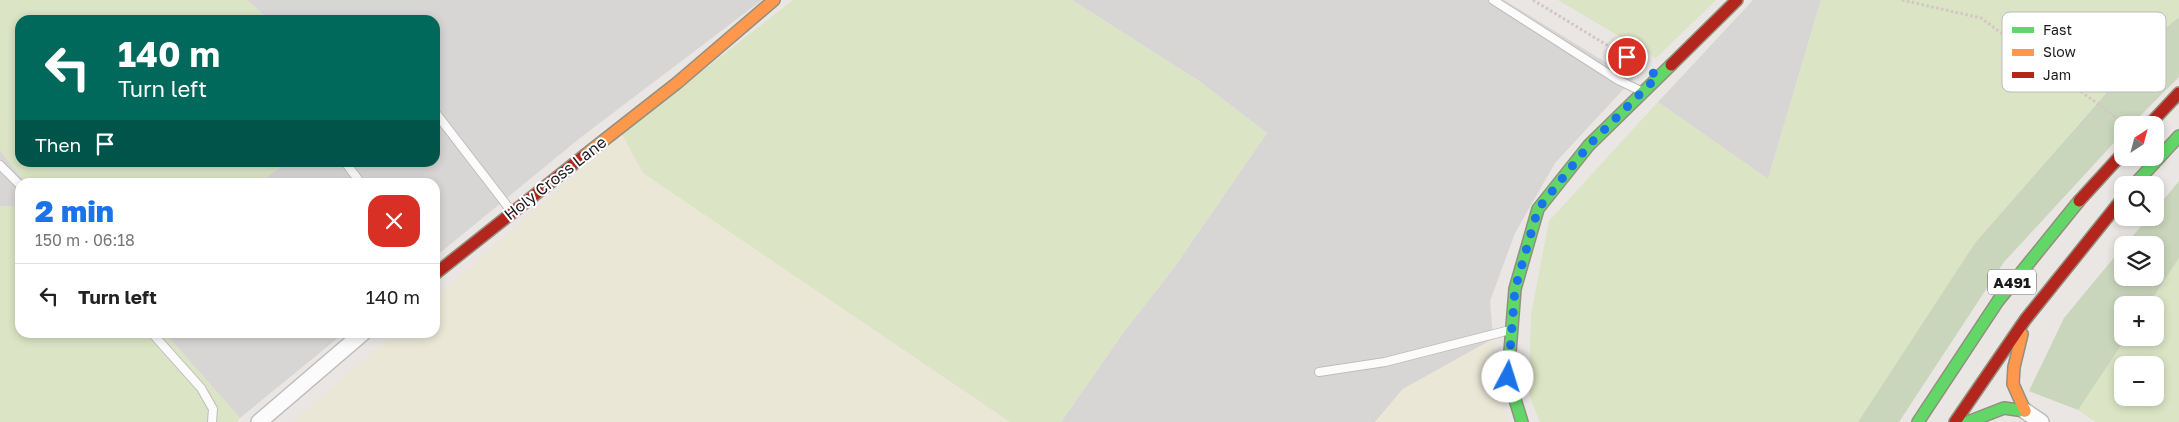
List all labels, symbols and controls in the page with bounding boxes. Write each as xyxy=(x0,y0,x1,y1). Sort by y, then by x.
legend xyxy=(2002,12,2166,92)
text: Fast xyxy=(2043,21,2072,38)
text: 140 m xyxy=(118,33,220,75)
icon: left xyxy=(35,35,100,100)
pin xyxy=(1606,36,1648,78)
icon: arrive xyxy=(1613,43,1641,71)
text: Slow xyxy=(2043,43,2076,60)
text: Jam xyxy=(2043,66,2071,83)
text: Turn left xyxy=(118,75,207,102)
north arrow xyxy=(2114,116,2164,166)
map controls xyxy=(2114,116,2164,406)
icon: arrive xyxy=(91,130,119,158)
street label: Holy Cross Lane xyxy=(500,132,610,224)
text: Then xyxy=(35,133,81,156)
button: search xyxy=(2114,176,2164,226)
text: 2 min xyxy=(35,193,114,229)
button: close xyxy=(368,195,420,247)
text: 150 m · 06:18 xyxy=(35,230,135,250)
button: layers xyxy=(2114,236,2164,286)
road number: A491 xyxy=(1988,270,2036,294)
icon: left xyxy=(35,282,63,310)
text: Turn left xyxy=(78,285,157,308)
text: 140 m xyxy=(366,285,420,308)
button: + xyxy=(2114,296,2164,346)
position arrow xyxy=(1481,350,1533,402)
button: − xyxy=(2114,356,2164,406)

